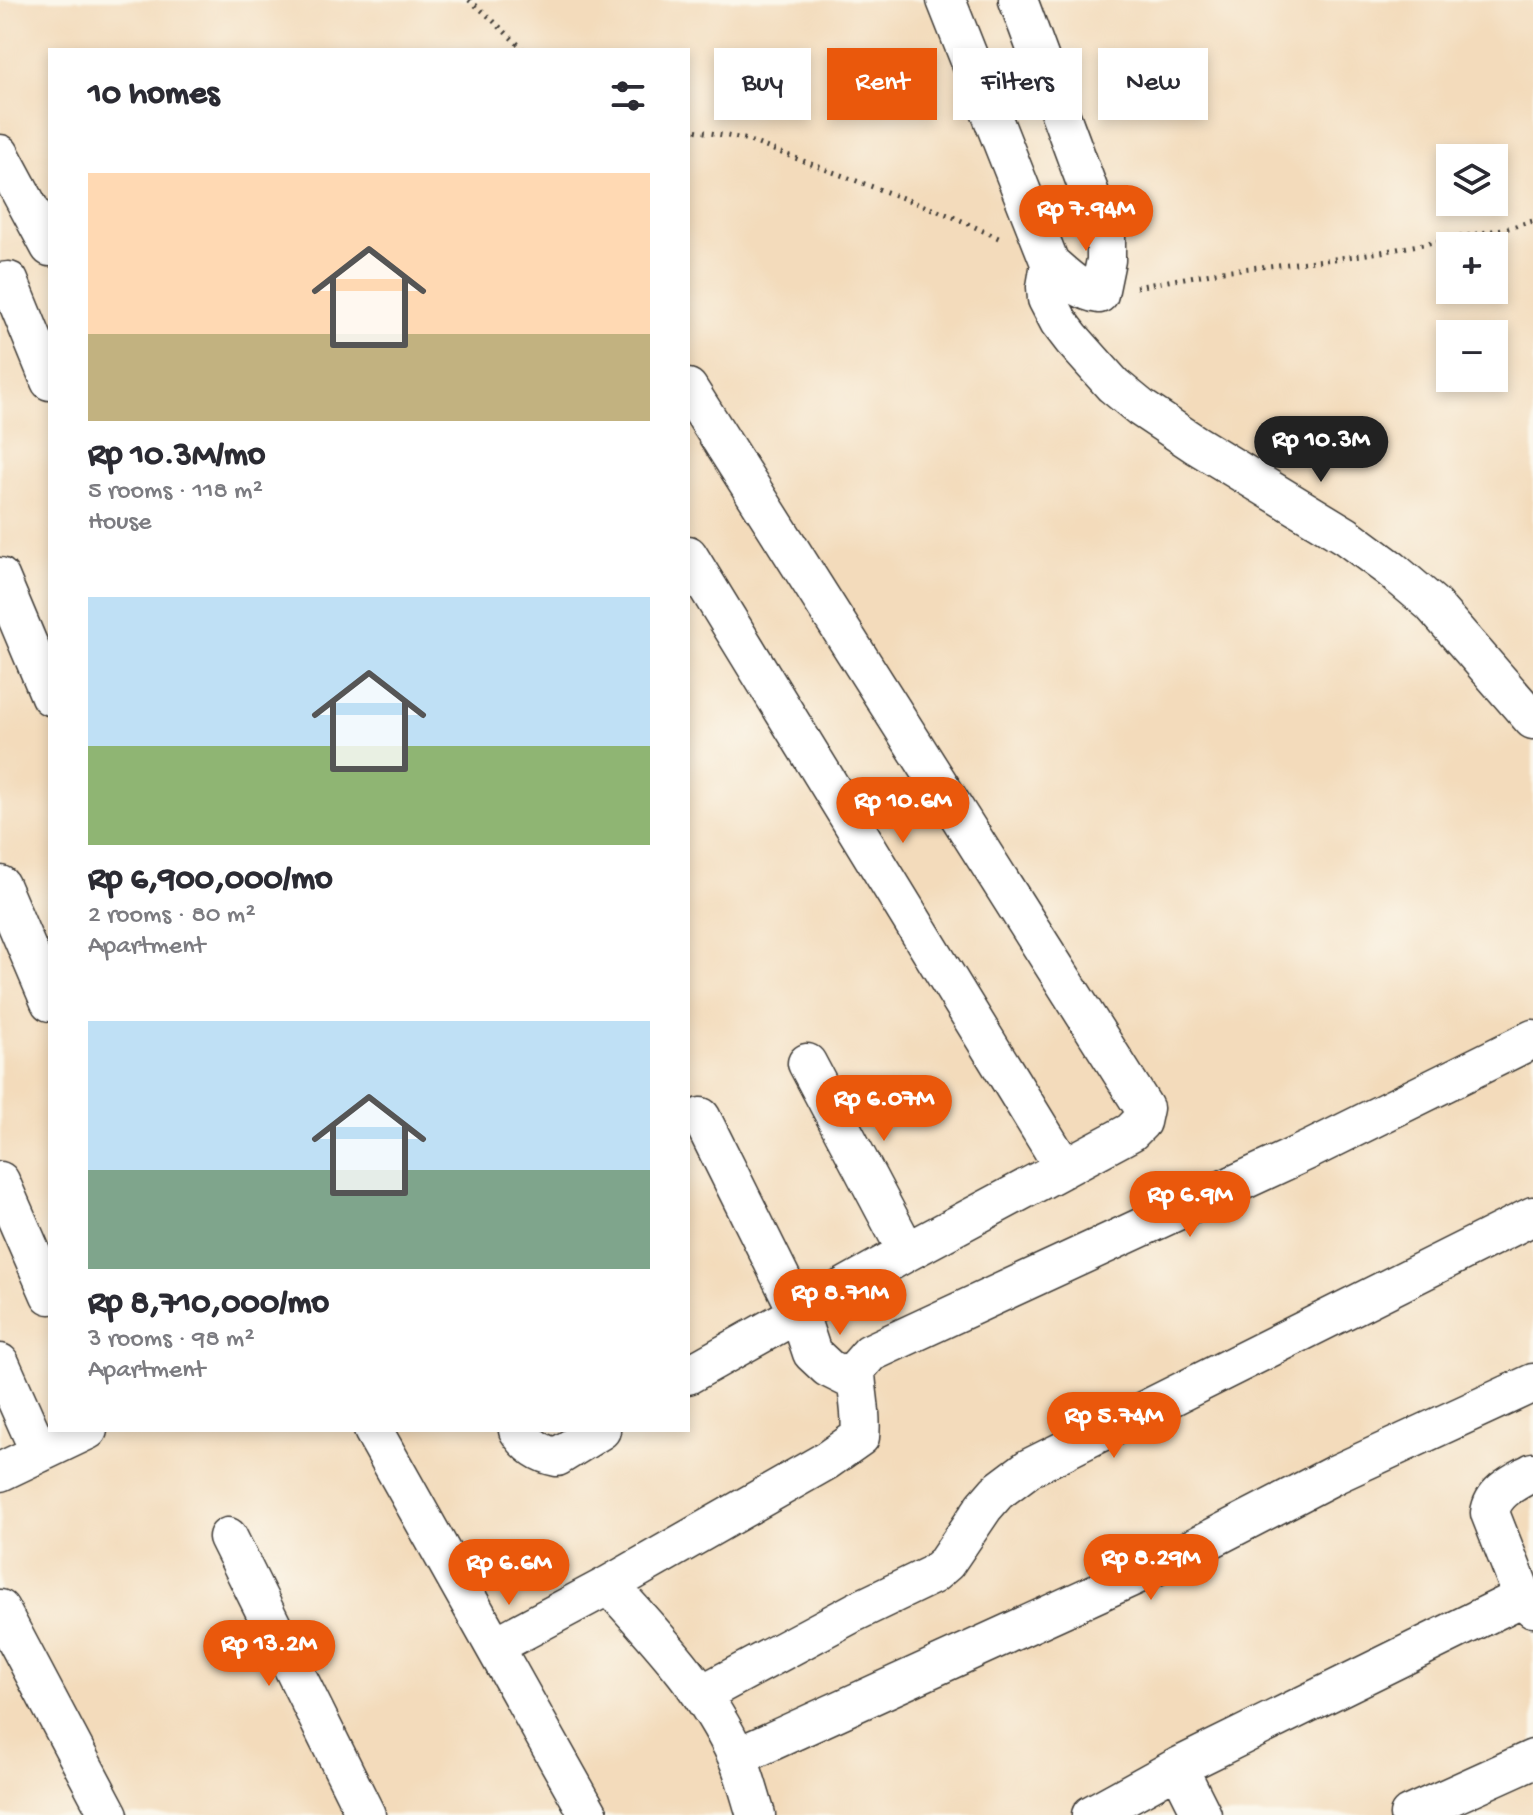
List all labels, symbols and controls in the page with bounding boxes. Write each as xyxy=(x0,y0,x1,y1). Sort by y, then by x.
chip: Buy xyxy=(714,48,811,120)
chip: Rent xyxy=(827,48,937,120)
chip: Filters xyxy=(953,48,1082,120)
chip: New xyxy=(1098,48,1208,120)
icon: filters xyxy=(606,74,650,118)
text: 10 homes xyxy=(88,76,219,116)
map controls xyxy=(1436,144,1508,392)
button: layers xyxy=(1436,144,1508,216)
pin: Rp 7.94M xyxy=(1003,185,1169,253)
text: Rp 7.94M xyxy=(1037,195,1135,226)
icon: home xyxy=(297,225,441,369)
button: + xyxy=(1436,232,1508,304)
button: − xyxy=(1436,320,1508,392)
pin: Rp 10.3M xyxy=(1238,416,1404,484)
text: Rp 10.3M xyxy=(1272,426,1370,457)
text: Rp 10.3M/mo xyxy=(88,437,266,477)
text: 5 rooms · 118 m² xyxy=(88,477,263,508)
text: House xyxy=(88,508,152,539)
icon: home xyxy=(297,649,441,793)
pin: Rp 10.6M xyxy=(820,777,986,845)
text: Rp 10.6M xyxy=(854,787,952,818)
text: Rp 6,900,000/mo xyxy=(88,861,333,901)
text: 2 rooms · 80 m² xyxy=(88,901,256,932)
text: Apartment xyxy=(88,932,205,963)
icon: home xyxy=(297,1073,441,1217)
pin: Rp 6.07M xyxy=(801,1075,967,1143)
text: Rp 6.07M xyxy=(834,1085,934,1116)
pin: Rp 6.9M xyxy=(1116,1171,1264,1239)
text: Rp 6.9M xyxy=(1148,1181,1232,1212)
pin: Rp 8.71M xyxy=(757,1269,923,1337)
text: Rp 8.71M xyxy=(791,1279,889,1310)
text: Rp 8,710,000/mo xyxy=(88,1285,329,1325)
text: 3 rooms · 98 m² xyxy=(88,1325,255,1356)
text: Apartment xyxy=(88,1356,205,1387)
pin: Rp 5.74M xyxy=(1031,1392,1197,1460)
text: Rp 5.74M xyxy=(1065,1402,1163,1433)
pin: Rp 8.29M xyxy=(1068,1534,1234,1602)
pin: Rp 6.6M xyxy=(435,1539,583,1607)
text: Rp 8.29M xyxy=(1102,1544,1200,1575)
text: Rp 6.6M xyxy=(466,1549,552,1580)
pin: Rp 13.2M xyxy=(186,1620,352,1688)
text: Rp 13.2M xyxy=(221,1630,317,1661)

